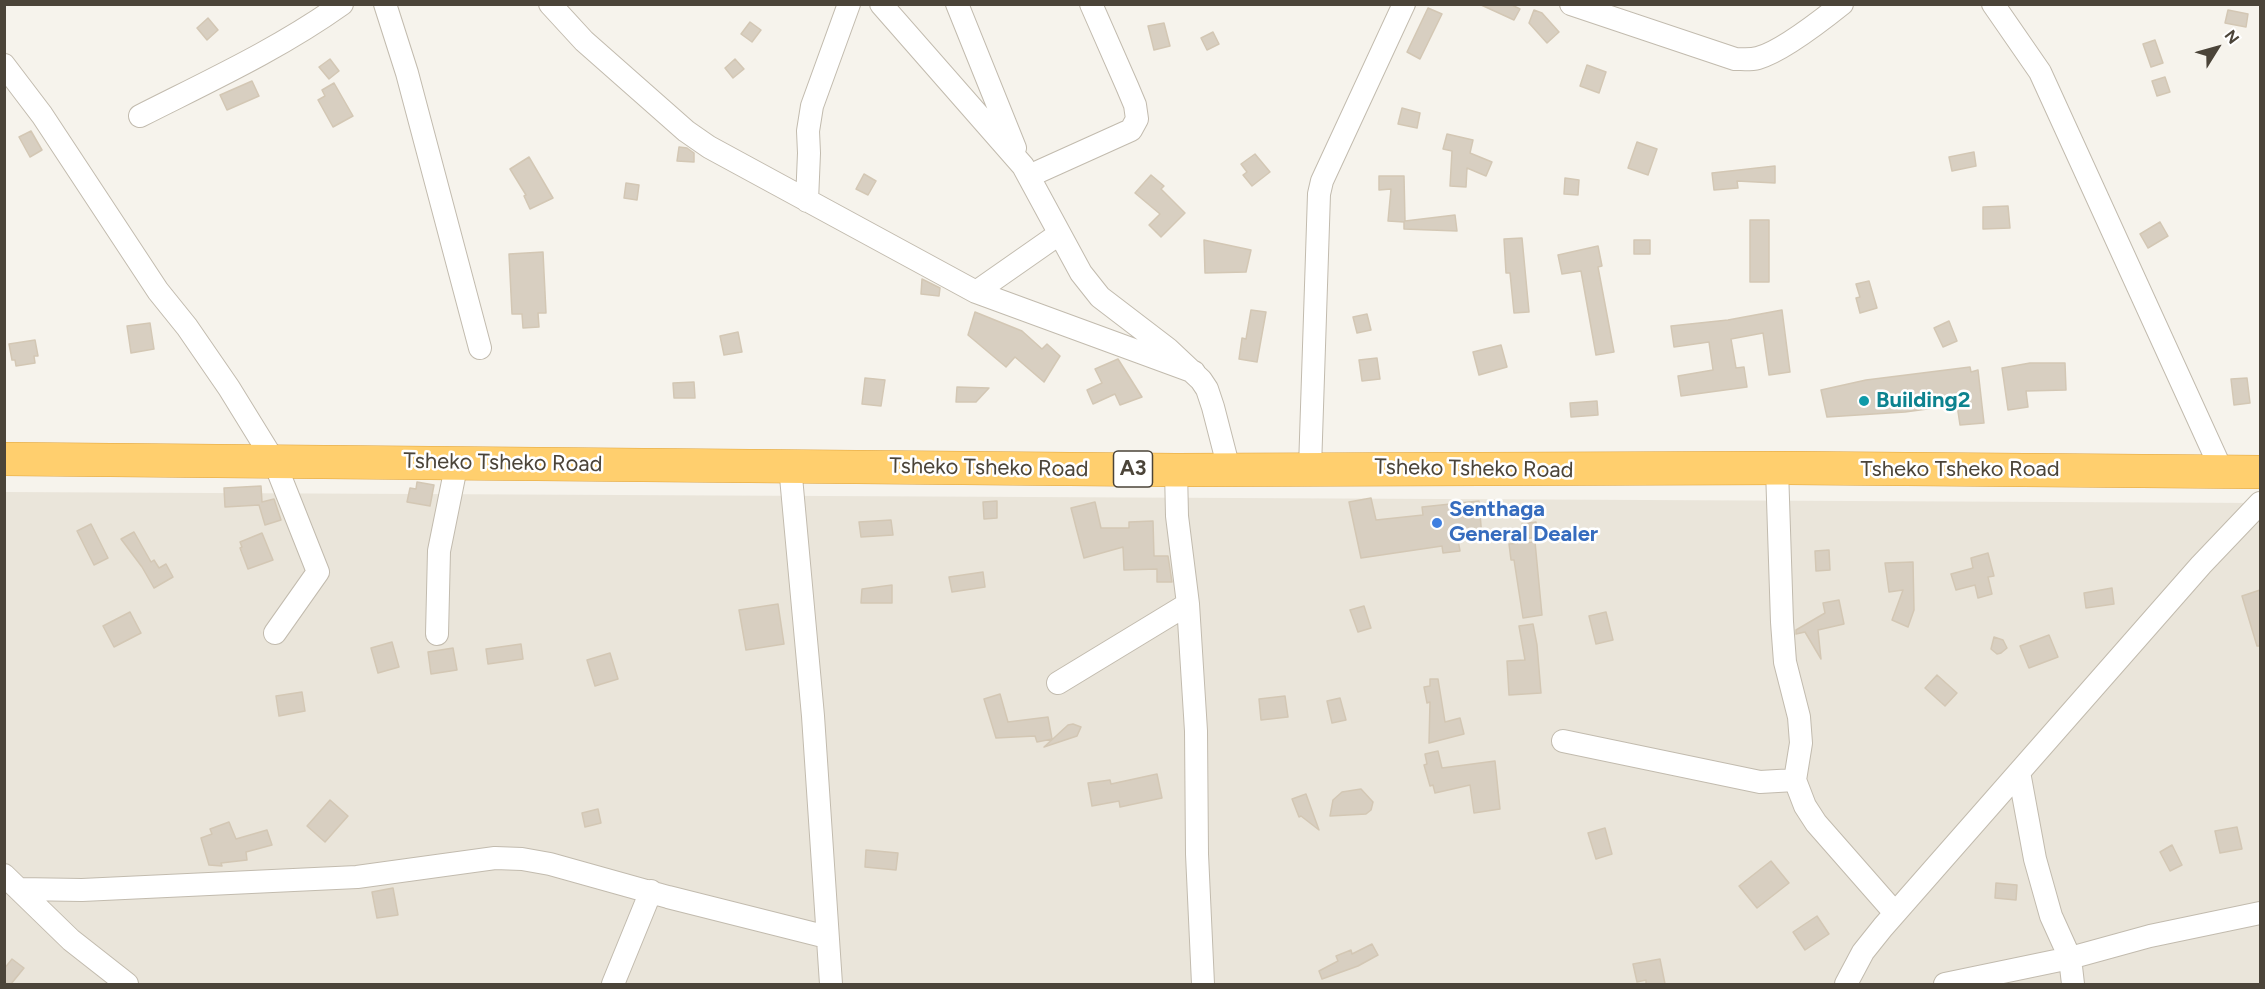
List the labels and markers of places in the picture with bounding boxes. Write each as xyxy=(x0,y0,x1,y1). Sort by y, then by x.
place label: Building2 xyxy=(1876,388,1970,414)
marker: Building2 xyxy=(1857,394,1871,408)
place label: Senthaga General Dealer xyxy=(1449,497,1598,548)
marker: Senthaga General Dealer xyxy=(1430,516,1444,530)

